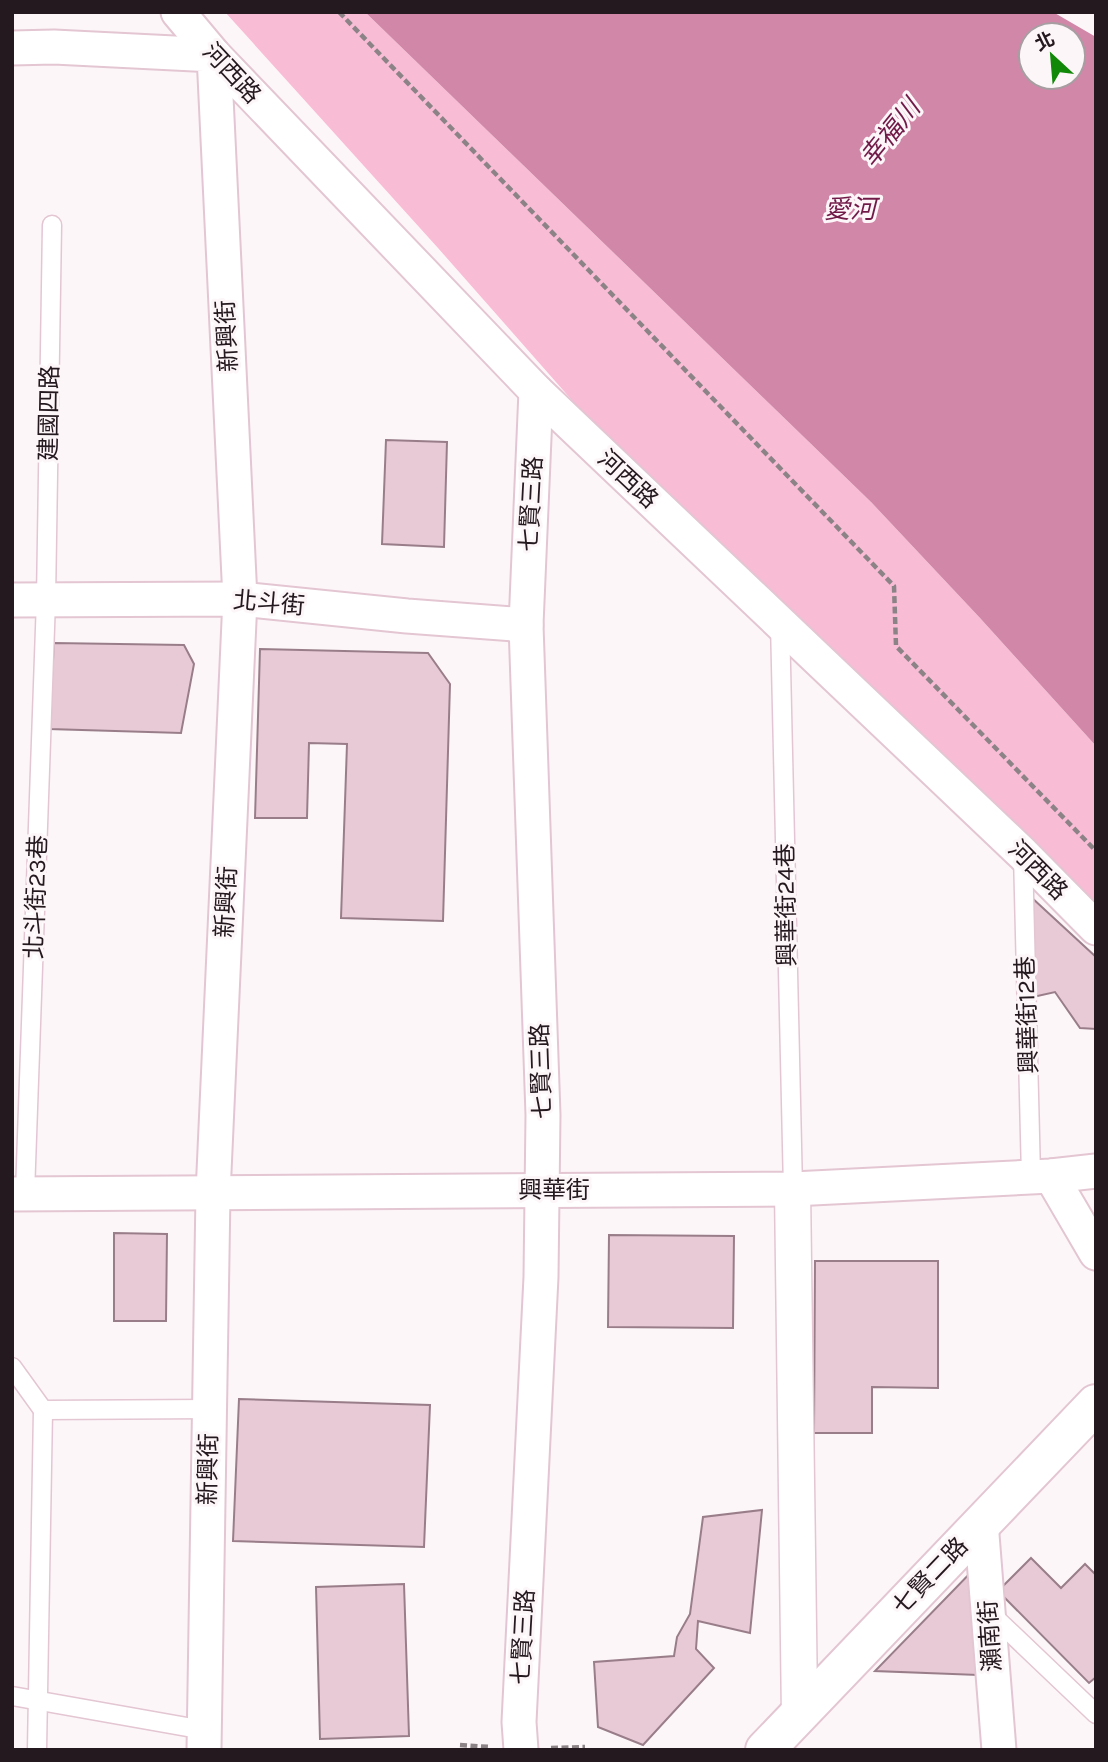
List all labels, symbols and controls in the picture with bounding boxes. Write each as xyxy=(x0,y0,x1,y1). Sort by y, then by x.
north arrow xyxy=(1017,21,1087,91)
text: 北 xyxy=(1032,28,1058,56)
street label: 河西路 xyxy=(197,37,267,109)
water label: 幸福川 xyxy=(853,91,928,173)
water label: 愛河 xyxy=(824,194,881,225)
street label: 新興街 xyxy=(211,299,243,373)
street label: 建國四路 xyxy=(34,365,64,461)
street label: 河西路 xyxy=(592,444,664,514)
street label: 七賢三路 xyxy=(515,455,547,553)
street label: 北斗街 xyxy=(232,586,306,620)
street label: 北斗街23巷 xyxy=(20,835,52,959)
street label: 河西路 xyxy=(1003,835,1073,905)
street label: 興華街24巷 xyxy=(771,843,801,967)
street label: 新興街 xyxy=(210,865,242,939)
street label: 興華街12巷 xyxy=(1011,956,1043,1074)
street label: 七賢三路 xyxy=(525,1023,557,1119)
street label: 興華街 xyxy=(518,1176,590,1204)
street label: 新興街 xyxy=(193,1433,223,1505)
street label: 七賢二路 xyxy=(887,1532,973,1620)
street label: 七賢三路 xyxy=(507,1588,539,1686)
street label: 瀨南街 xyxy=(974,1599,1006,1673)

